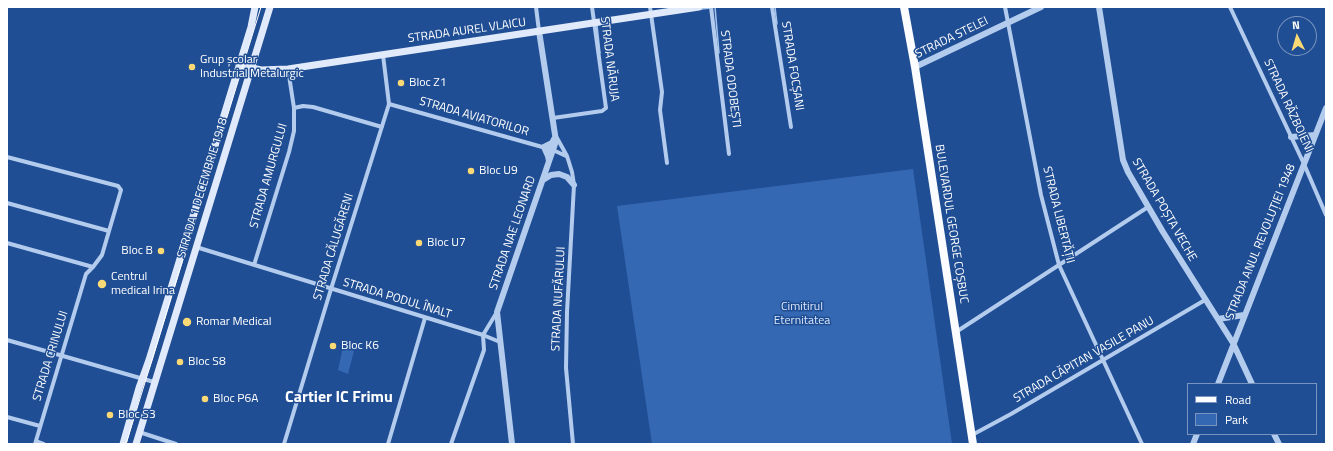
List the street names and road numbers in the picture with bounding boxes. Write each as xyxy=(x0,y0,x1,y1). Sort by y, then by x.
street label: STRADA STELEI xyxy=(913,14,991,62)
street label: STRADA AUREL VLAICU xyxy=(407,16,527,46)
street label: STRADA NĂRUJA xyxy=(597,16,621,102)
street label: STRADA FOCȘANI xyxy=(778,20,806,112)
street label: STRADA ODOBEȘTI xyxy=(717,29,743,129)
street label: STRADA RĂZBOIENI xyxy=(1260,57,1316,155)
street label: STRADA AVIATORILOR xyxy=(418,94,530,140)
street label: STRADA 1 DECEMBRIE 1918 xyxy=(175,116,231,260)
street label: STRADA AMURGULUI xyxy=(247,122,291,230)
street label: BULEVARDUL GEORGE COȘBUC xyxy=(931,143,971,305)
street label: STRADA POȘTA VECHE xyxy=(1129,156,1199,264)
street label: STRADA ANUL REVOLUȚIEI 1948 xyxy=(1223,162,1299,322)
street label: STRADA LIBERTĂȚII xyxy=(1039,165,1077,265)
street label: STRADA NAE LEONARD xyxy=(487,174,539,292)
street label: STRADA CĂLUGĂRENI xyxy=(311,192,357,302)
street label: STRADA NUFĂRULUI xyxy=(549,246,569,352)
street label: STRADA PODUL ÎNALT xyxy=(341,276,453,322)
street label: STRADA CRINULUI xyxy=(30,309,72,403)
street label: STRADA CĂPITAN VASILE PANU xyxy=(1011,314,1157,406)

